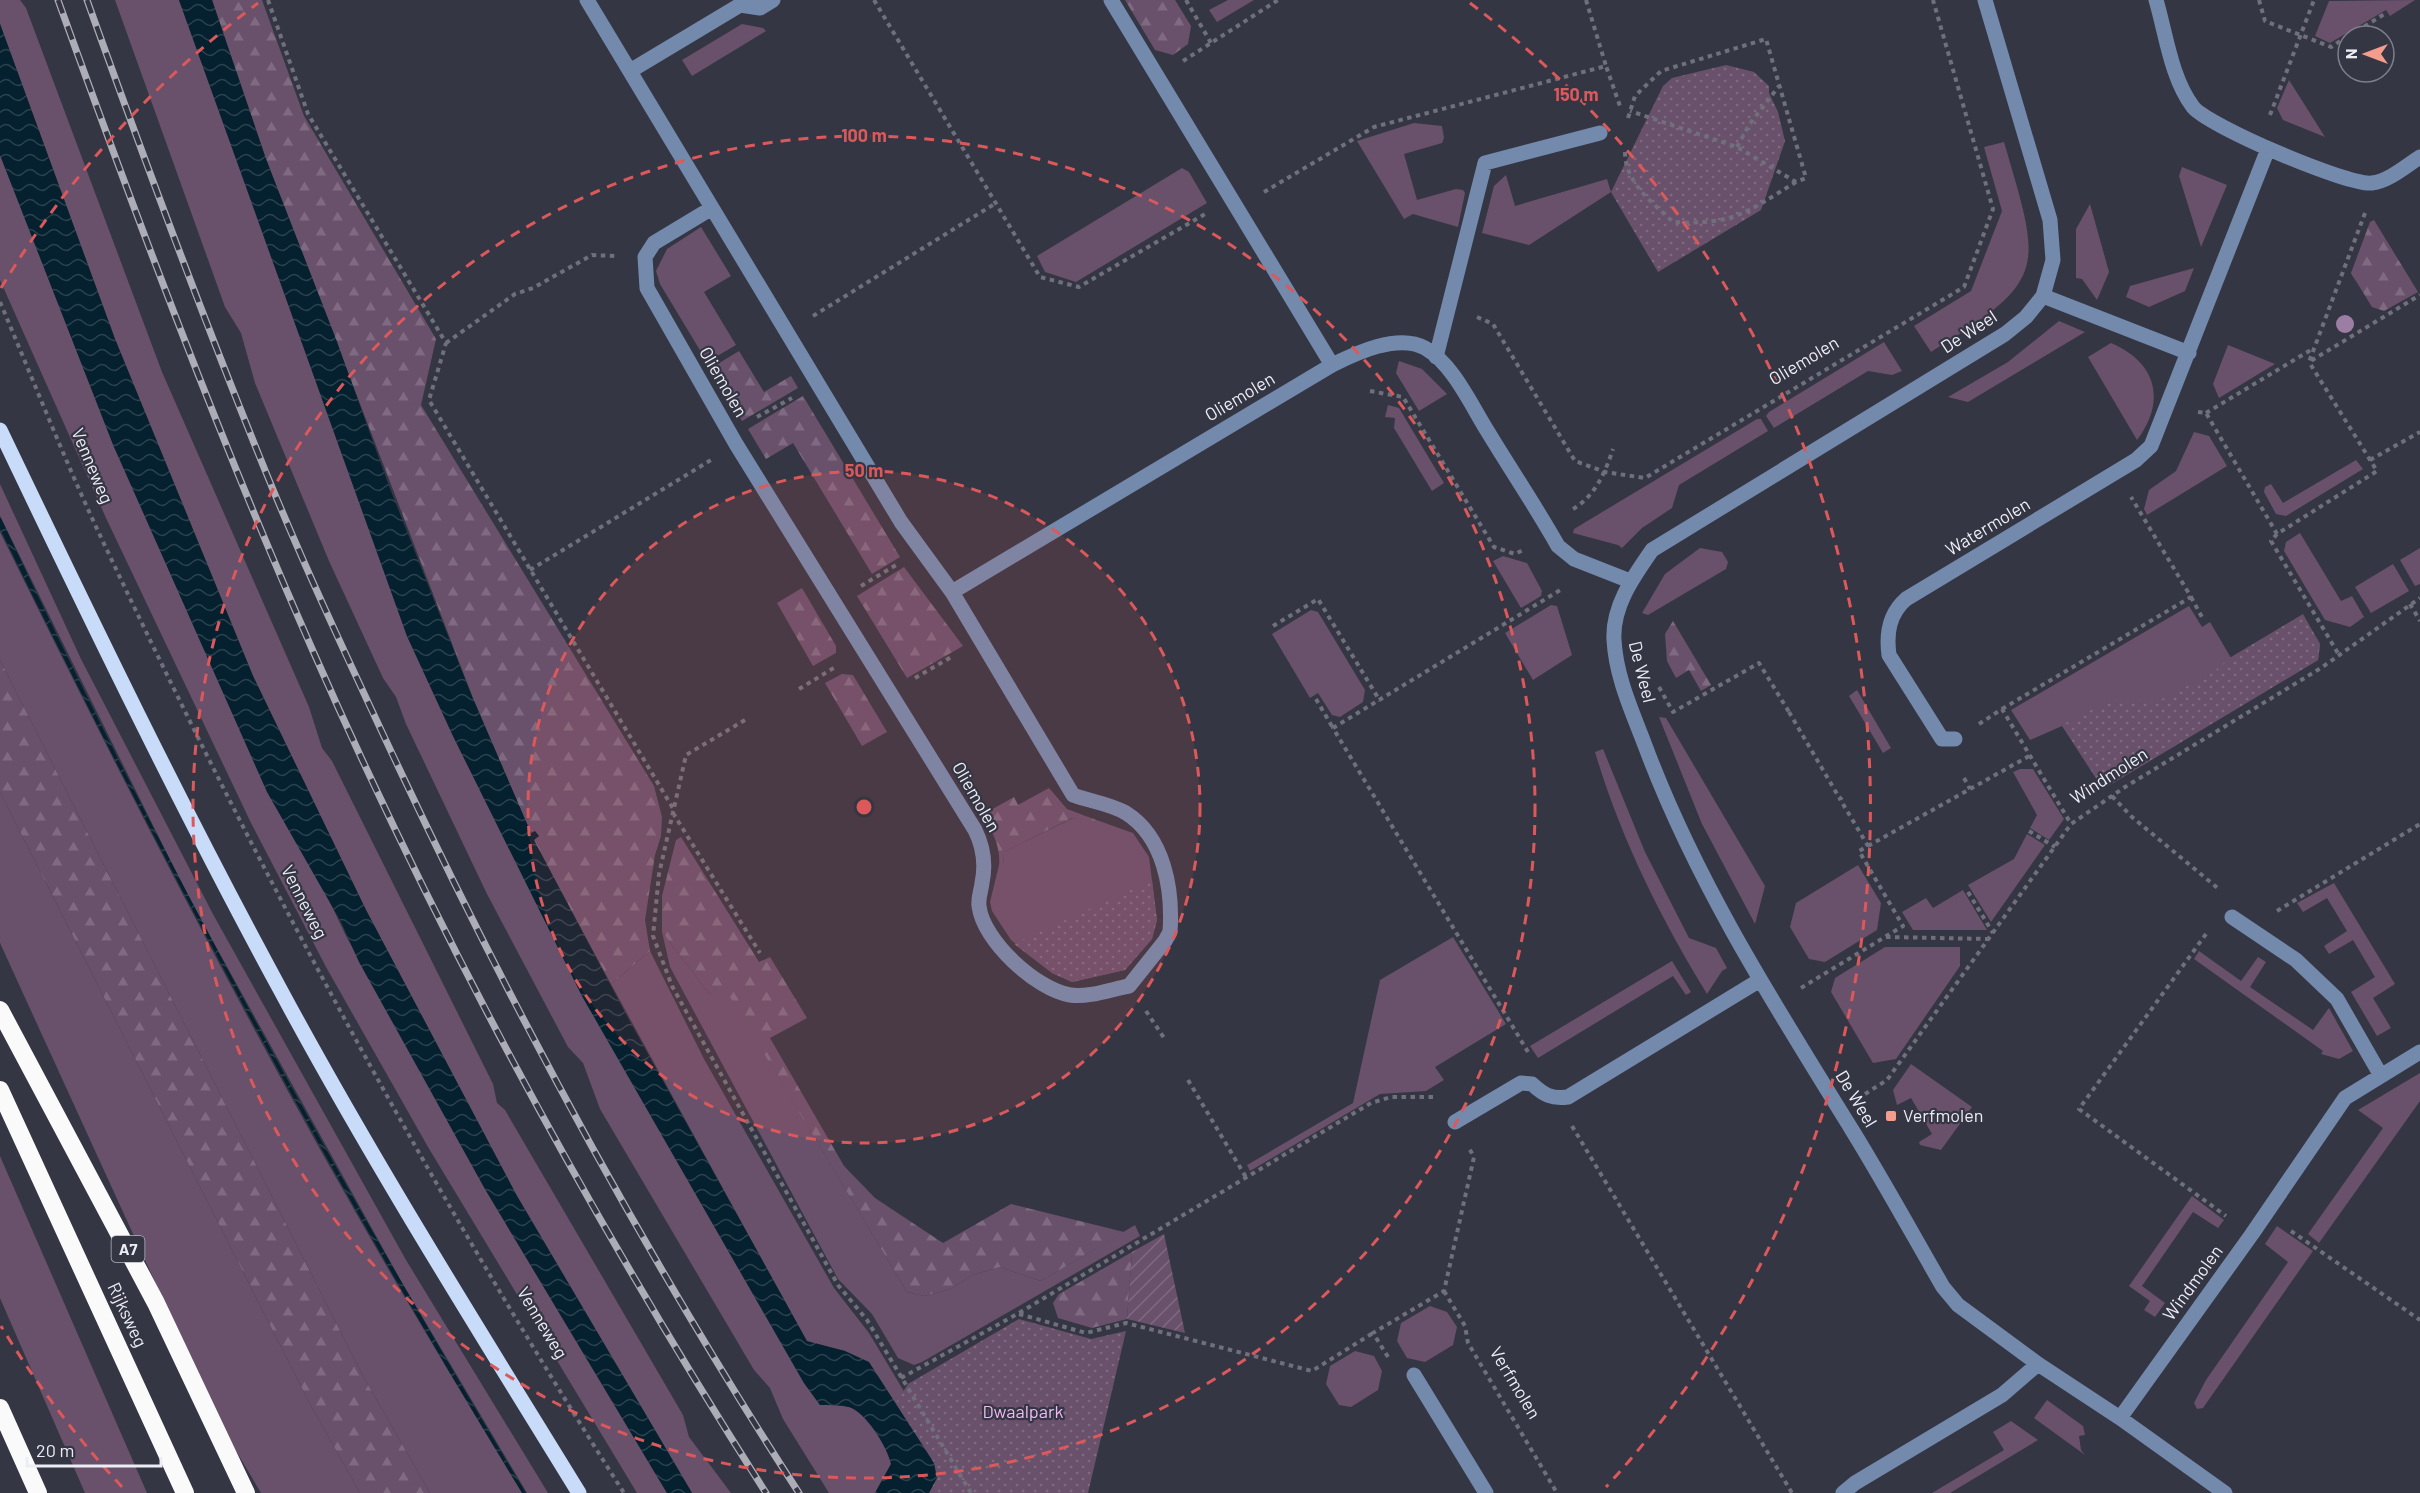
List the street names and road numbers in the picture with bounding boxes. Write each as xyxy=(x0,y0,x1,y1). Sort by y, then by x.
street label: De Weel xyxy=(1936,305,2001,357)
street label: Oliemolen xyxy=(1765,331,1842,390)
street label: Oliemolen xyxy=(695,342,753,421)
street label: Oliemolen xyxy=(1201,367,1278,426)
street label: Venneweg xyxy=(67,425,119,507)
street label: Watermolen xyxy=(1941,492,2034,560)
street label: De Weel xyxy=(1625,639,1661,705)
street label: Windmolen xyxy=(2066,742,2151,808)
street label: Oliemolen xyxy=(948,757,1006,836)
street label: Venneweg xyxy=(277,861,333,942)
street label: De Weel xyxy=(1831,1066,1882,1131)
road number: A7 xyxy=(112,1236,144,1262)
street label: Windmolen xyxy=(2157,1240,2227,1324)
street label: Rijksweg xyxy=(103,1279,152,1350)
street label: Venneweg xyxy=(513,1283,573,1362)
street label: Verfmolen xyxy=(1486,1342,1546,1423)

